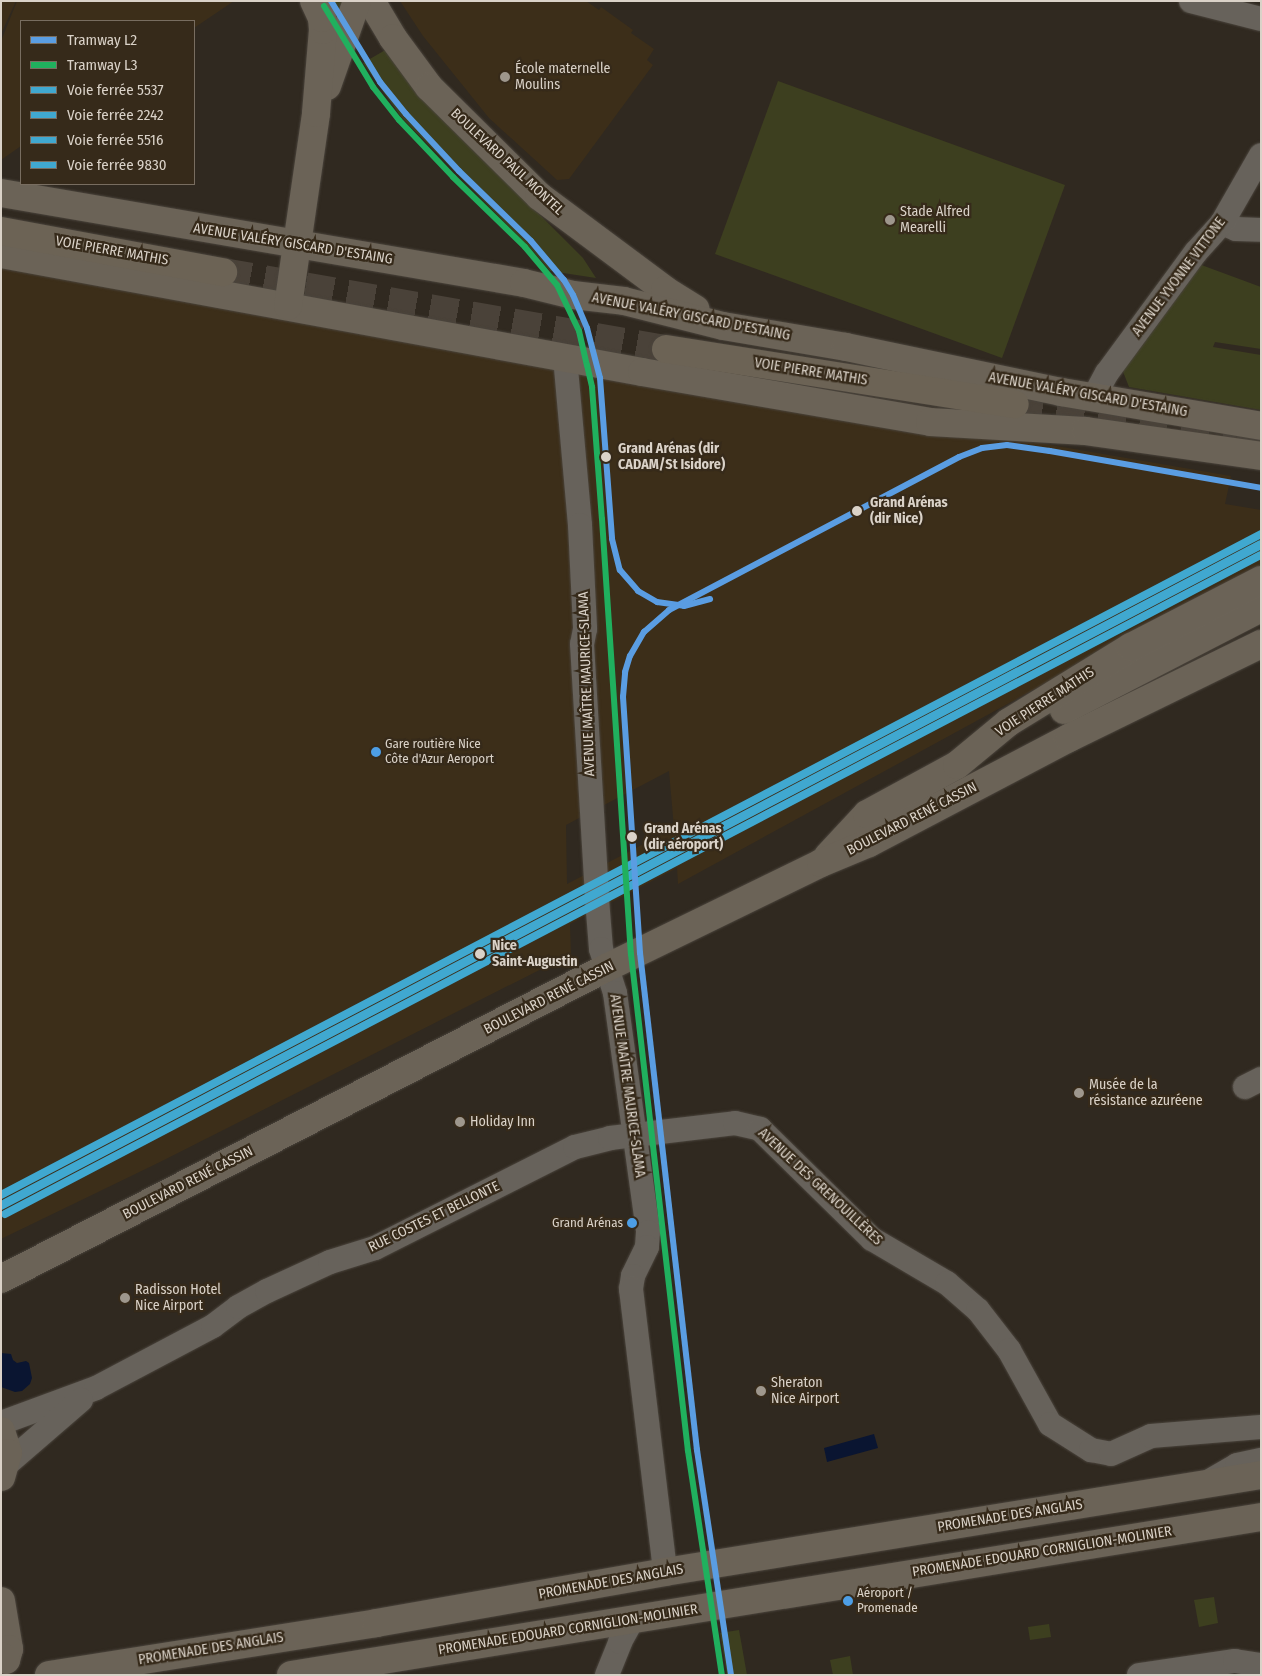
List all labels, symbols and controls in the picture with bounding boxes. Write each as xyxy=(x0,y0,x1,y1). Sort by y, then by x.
legend xyxy=(20,20,195,185)
text: Tramway L2 xyxy=(67,31,137,49)
text: Tramway L3 xyxy=(67,56,138,74)
place label: École maternelle Moulins xyxy=(515,61,611,94)
marker: École maternelle Moulins xyxy=(499,71,511,83)
text: Voie ferrée 5537 xyxy=(67,81,163,99)
street label: BOULEVARD PAUL MONTEL xyxy=(447,105,567,219)
text: Voie ferrée 2242 xyxy=(67,106,164,124)
text: Voie ferrée 5516 xyxy=(67,131,163,149)
text: Voie ferrée 9830 xyxy=(67,156,166,174)
place label: Stade Alfred Mearelli xyxy=(900,204,970,236)
marker: Stade Alfred Mearelli xyxy=(884,214,896,226)
street label: AVENUE YVONNE VITTONE xyxy=(1129,214,1229,340)
street label: AVENUE VALÉRY GISCARD D'ESTAING xyxy=(192,220,394,268)
street label: VOIE PIERRE MATHIS xyxy=(54,233,170,269)
street label: AVENUE VALÉRY GISCARD D'ESTAING xyxy=(590,290,792,344)
street label: VOIE PIERRE MATHIS xyxy=(753,355,869,389)
street label: AVENUE VALÉRY GISCARD D'ESTAING xyxy=(987,369,1189,421)
place label: Grand Arénas (dir CADAM/St Isidore) xyxy=(618,441,725,474)
marker: Grand Arénas (dir CADAM/St Isidore) xyxy=(597,448,615,466)
place label: Grand Arénas (dir Nice) xyxy=(870,495,948,528)
marker: Grand Arénas (dir Nice) xyxy=(848,502,866,520)
street label: AVENUE MAÎTRE MAURICE-SLAMA xyxy=(575,591,599,777)
street label: VOIE PIERRE MATHIS xyxy=(993,664,1097,740)
place label: Gare routière Nice Côte d'Azur Aeroport xyxy=(385,737,494,768)
marker: Gare routière Nice Côte d'Azur Aeroport xyxy=(371,747,381,757)
street label: BOULEVARD RENÉ CASSIN xyxy=(844,779,980,859)
place label: Grand Arénas (dir aéroport) xyxy=(644,821,723,854)
marker: Grand Arénas (dir aéroport) xyxy=(623,828,641,846)
place label: Nice Saint-Augustin xyxy=(492,938,578,970)
marker: Nice Saint-Augustin xyxy=(471,945,489,963)
street label: BOULEVARD RENÉ CASSIN xyxy=(481,958,617,1038)
street label: AVENUE MAÎTRE MAURICE-SLAMA xyxy=(606,993,648,1179)
place label: Musée de la résistance azuréene xyxy=(1089,1077,1203,1110)
marker: Musée de la résistance azuréene xyxy=(1073,1087,1085,1099)
place label: Holiday Inn xyxy=(470,1114,535,1130)
marker: Holiday Inn xyxy=(454,1116,466,1128)
street label: AVENUE DES GRENOUILLÈRES xyxy=(754,1125,886,1249)
street label: BOULEVARD RENÉ CASSIN xyxy=(120,1143,256,1223)
street label: RUE COSTES ET BELLONTE xyxy=(366,1178,502,1256)
place label: Grand Arénas xyxy=(552,1215,623,1231)
marker: Grand Arénas xyxy=(627,1218,637,1228)
place label: Radisson Hotel Nice Airport xyxy=(135,1282,221,1314)
marker: Radisson Hotel Nice Airport xyxy=(119,1292,131,1304)
place label: Sheraton Nice Airport xyxy=(771,1375,839,1408)
marker: Sheraton Nice Airport xyxy=(755,1385,767,1397)
street label: PROMENADE DES ANGLAIS xyxy=(936,1496,1084,1536)
street label: PROMENADE EDOUARD CORNIGLION-MOLINIER xyxy=(911,1523,1173,1581)
street label: PROMENADE DES ANGLAIS xyxy=(537,1561,685,1603)
place label: Aéroport / Promenade xyxy=(857,1586,918,1617)
marker: Aéroport / Promenade xyxy=(843,1596,853,1606)
street label: PROMENADE EDOUARD CORNIGLION-MOLINIER xyxy=(437,1601,699,1659)
street label: PROMENADE DES ANGLAIS xyxy=(137,1629,285,1669)

